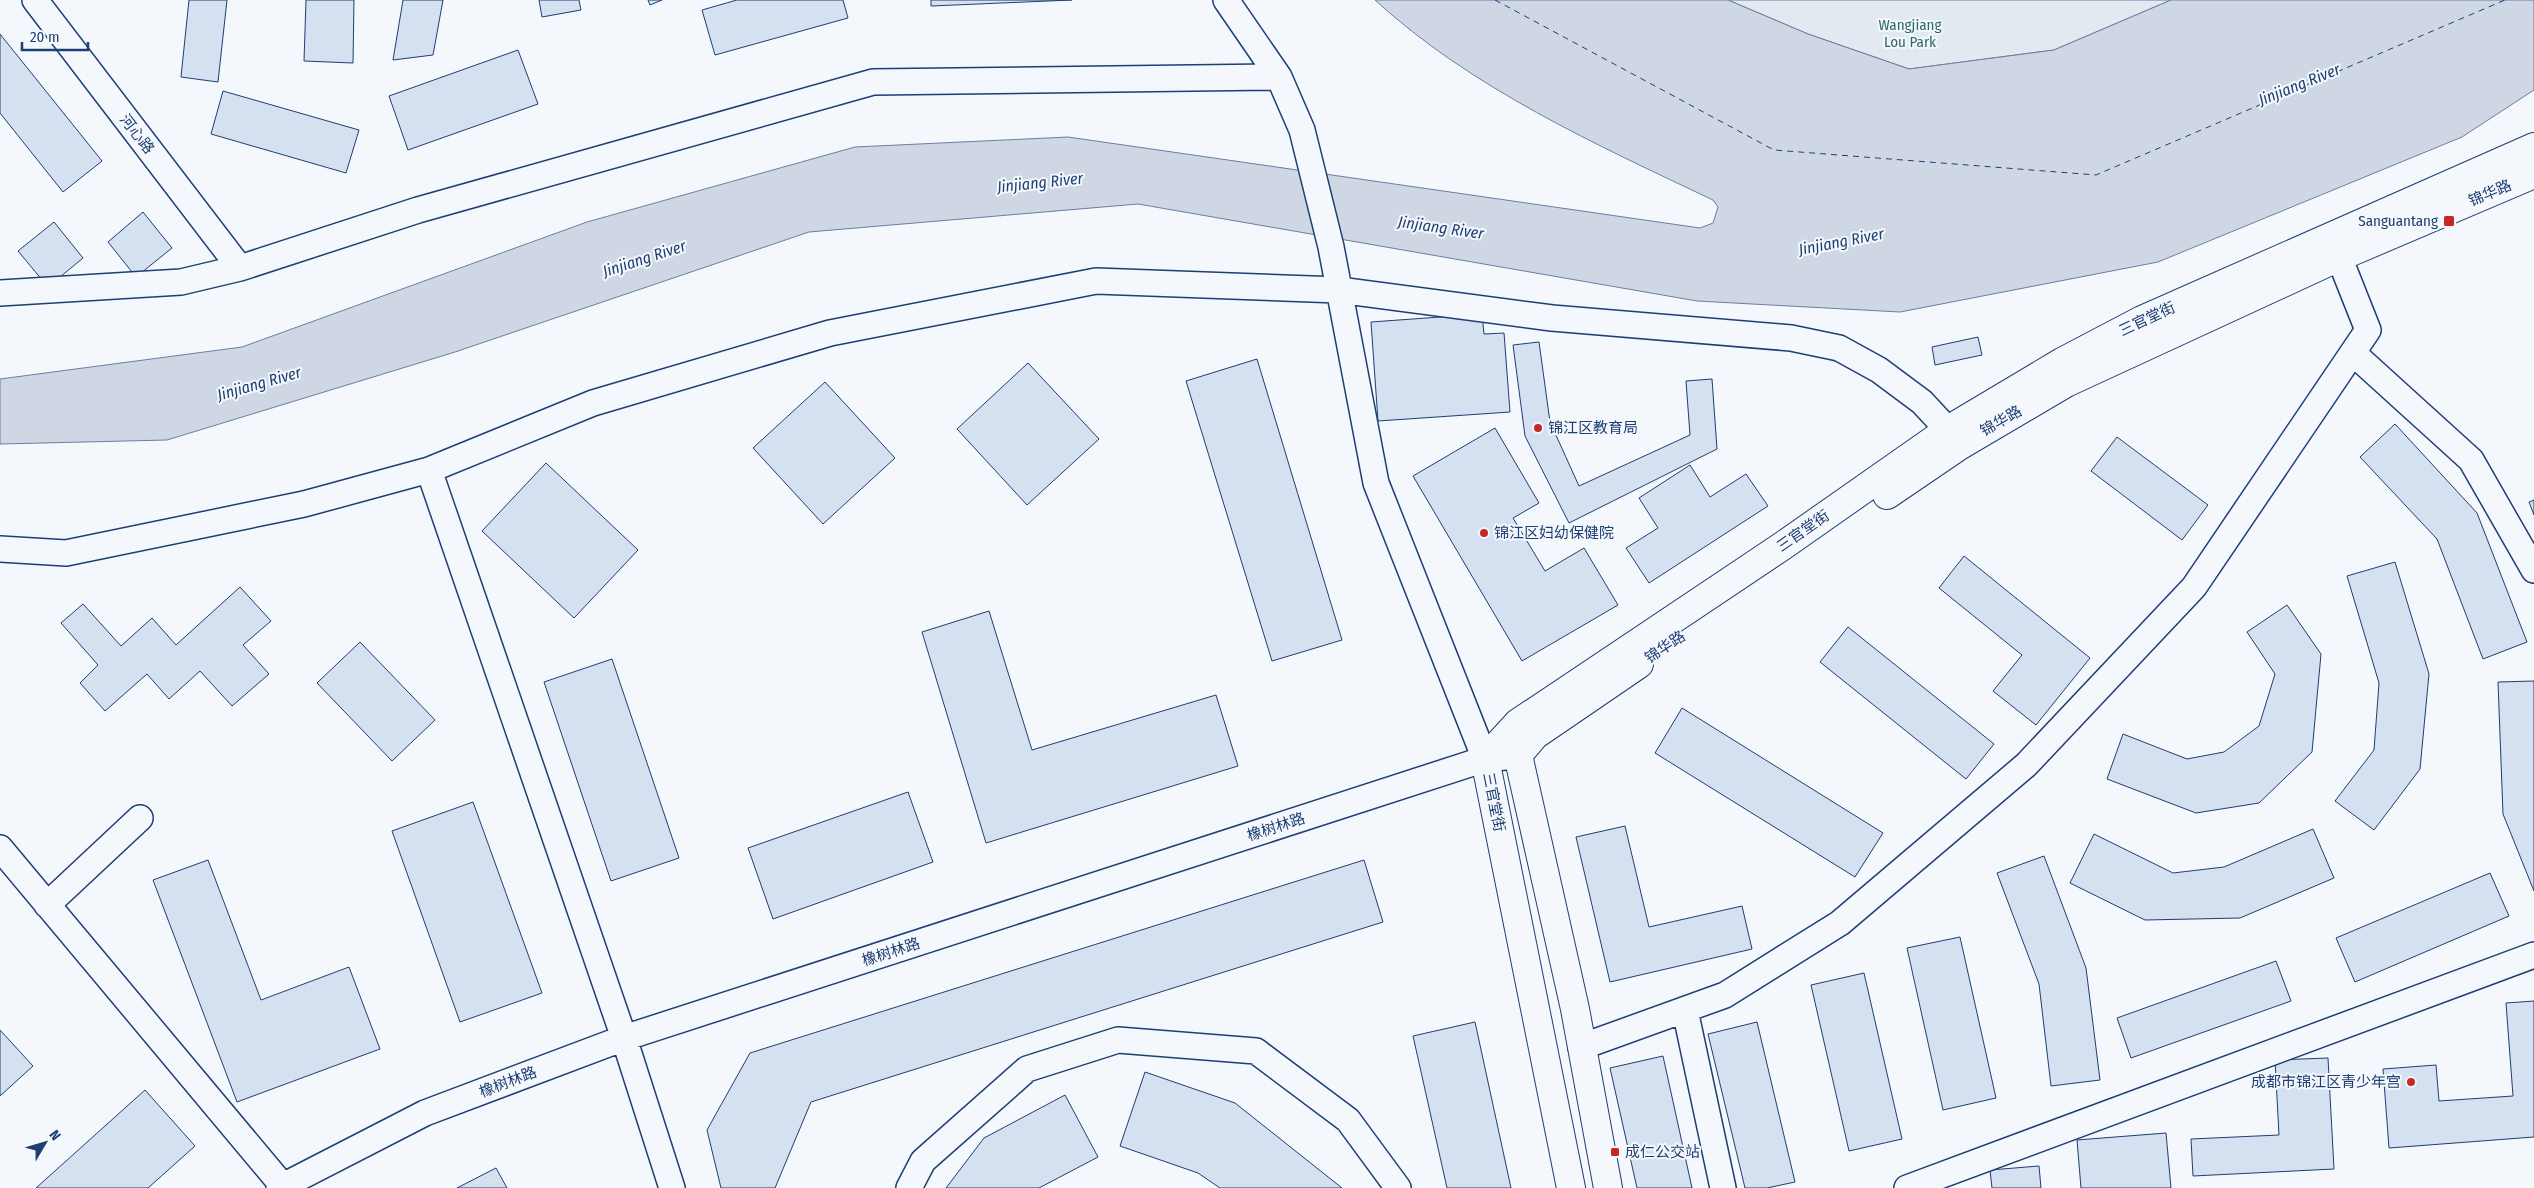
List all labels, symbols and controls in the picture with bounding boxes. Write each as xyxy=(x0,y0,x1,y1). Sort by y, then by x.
park label: Wangjiang Lou Park xyxy=(1879,16,1941,51)
scale bar xyxy=(22,20,89,52)
text: 20 m xyxy=(30,28,60,46)
water label: Jinjiang River xyxy=(2255,59,2343,110)
street label: 河心路 xyxy=(116,111,158,157)
water label: Jinjiang River xyxy=(995,168,1084,197)
street label: 锦华路 xyxy=(2466,176,2514,210)
water label: Jinjiang River xyxy=(1396,212,1486,243)
place label: Sanguantang xyxy=(2358,212,2438,230)
marker: Sanguantang xyxy=(2442,214,2456,228)
water label: Jinjiang River xyxy=(1796,224,1886,259)
water label: Jinjiang River xyxy=(599,236,689,281)
street label: 三官堂街 xyxy=(2116,298,2178,340)
water label: Jinjiang River xyxy=(214,362,304,405)
street label: 锦华路 xyxy=(1977,402,2025,440)
place label: 锦江区教育局 xyxy=(1548,419,1638,437)
marker: 锦江区教育局 xyxy=(1532,422,1544,434)
street label: 三官堂街 xyxy=(1773,506,1833,556)
place label: 锦江区妇幼保健院 xyxy=(1494,524,1614,542)
marker: 锦江区妇幼保健院 xyxy=(1478,527,1490,539)
street label: 锦华路 xyxy=(1641,627,1689,667)
street label: 三官堂街 xyxy=(1479,771,1509,833)
street label: 橡树林路 xyxy=(1245,809,1307,845)
street label: 橡树林路 xyxy=(860,934,922,970)
street label: 橡树林路 xyxy=(477,1063,539,1101)
place label: 成都市锦江区青少年宫 xyxy=(2251,1073,2401,1091)
marker: 成都市锦江区青少年宫 xyxy=(2405,1076,2417,1088)
north arrow xyxy=(20,1118,70,1168)
text: N xyxy=(46,1127,64,1144)
place label: 成仁公交站 xyxy=(1625,1143,1700,1161)
marker: 成仁公交站 xyxy=(1609,1146,1621,1158)

